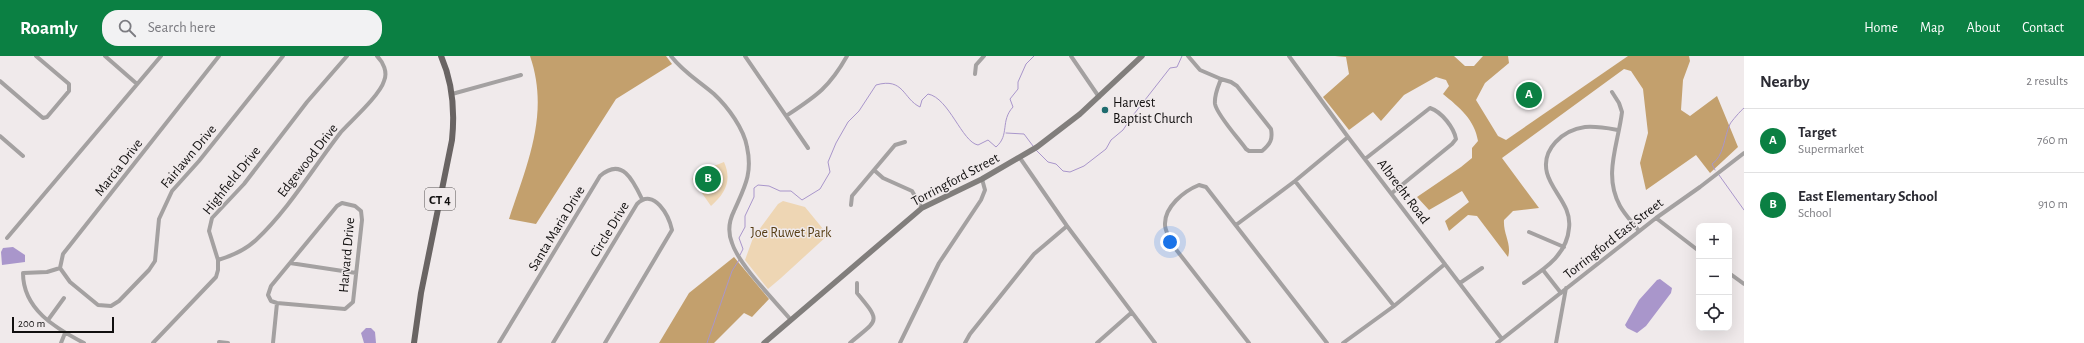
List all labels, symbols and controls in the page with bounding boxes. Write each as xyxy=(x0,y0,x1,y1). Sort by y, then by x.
search box xyxy=(102,10,382,46)
icon: search xyxy=(116,17,138,39)
text: Roamly xyxy=(20,19,78,38)
text: Search here xyxy=(148,20,216,35)
text: Home xyxy=(1864,21,1898,35)
text: Map xyxy=(1920,21,1944,35)
text: About xyxy=(1966,21,2000,35)
text: Contact xyxy=(2022,21,2064,35)
text: Nearby xyxy=(1760,73,1810,90)
text: 2 results xyxy=(2026,75,2068,88)
pin: A xyxy=(1516,80,1542,110)
place label: Harvest Baptist Church xyxy=(1113,96,1193,126)
marker: Harvest Baptist Church xyxy=(1100,105,1110,115)
street label: Edgewood Drive xyxy=(275,121,341,200)
street label: Fairlawn Drive xyxy=(158,122,219,191)
text: Target xyxy=(1798,125,1836,140)
text: A xyxy=(1769,134,1777,147)
text: 760 m xyxy=(2037,134,2068,147)
street label: Marcia Drive xyxy=(92,136,145,199)
text: Supermarket xyxy=(1798,143,1864,156)
street label: Highfield Drive xyxy=(200,144,263,217)
street label: Torringford Street xyxy=(909,151,1002,209)
street label: Albrecht Road xyxy=(1374,157,1432,227)
pin: B xyxy=(695,164,721,194)
street label: Santa Maria Drive xyxy=(526,184,588,273)
road number: CT 4 xyxy=(425,188,455,210)
text: East Elementary School xyxy=(1798,189,1938,204)
street label: Torringford East Street xyxy=(1561,195,1666,282)
text: B xyxy=(1769,198,1777,211)
text: 910 m xyxy=(2038,198,2068,211)
street label: Circle Drive xyxy=(588,199,632,260)
text: School xyxy=(1798,207,1832,220)
street label: Harvard Drive xyxy=(337,217,357,293)
map controls xyxy=(1696,223,1732,331)
button: + xyxy=(1696,223,1732,259)
park label: Joe Ruwet Park xyxy=(751,226,832,240)
your location xyxy=(1160,232,1180,252)
button: − xyxy=(1696,259,1732,295)
button: locate xyxy=(1696,295,1732,331)
scale bar xyxy=(12,315,114,334)
text: 200 m xyxy=(18,318,45,329)

